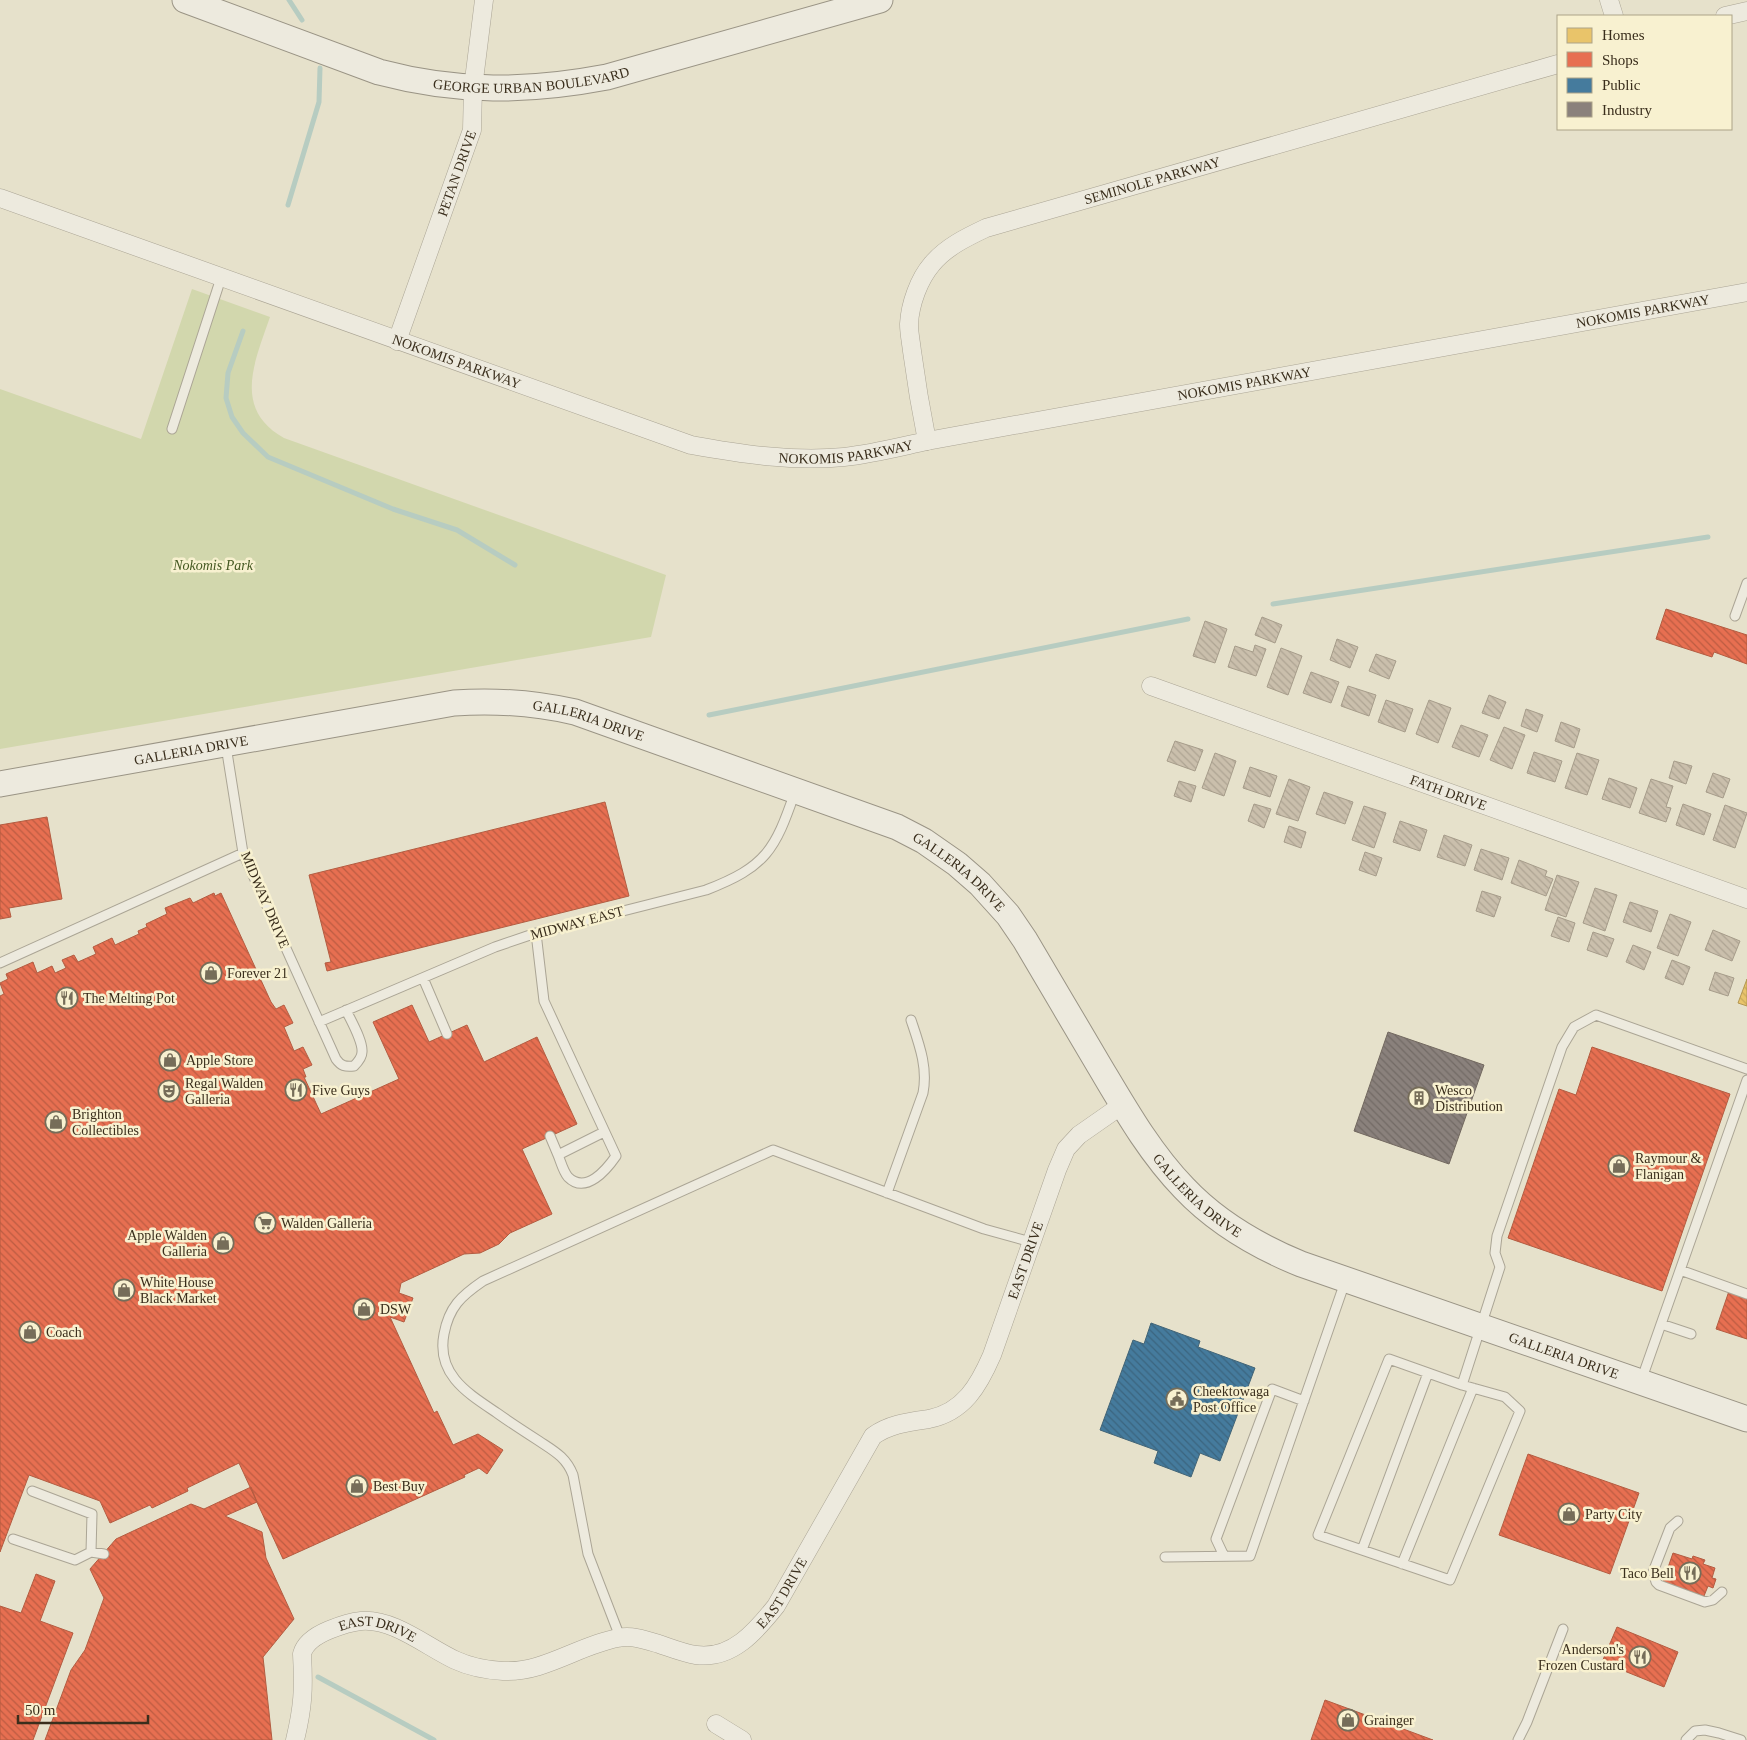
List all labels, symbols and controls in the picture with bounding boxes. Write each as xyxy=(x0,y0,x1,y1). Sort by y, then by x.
legend xyxy=(1557,15,1732,130)
text: Homes xyxy=(1602,27,1645,43)
text: Shops xyxy=(1602,52,1639,68)
street label: GEORGE URBAN BOULEVARD xyxy=(432,64,631,96)
text: Public xyxy=(1602,77,1641,93)
text: Industry xyxy=(1602,102,1652,118)
street label: PETAN DRIVE xyxy=(434,128,479,218)
street label: SEMINOLE PARKWAY xyxy=(1082,154,1222,207)
street label: NOKOMIS PARKWAY xyxy=(1575,291,1711,330)
street label: NOKOMIS PARKWAY xyxy=(390,331,523,391)
street label: NOKOMIS PARKWAY xyxy=(1176,364,1313,403)
street label: NOKOMIS PARKWAY xyxy=(778,437,914,466)
park label: Nokomis Park xyxy=(172,558,254,573)
street label: GALLERIA DRIVE xyxy=(532,697,646,744)
street label: GALLERIA DRIVE xyxy=(133,732,249,767)
street label: FATH DRIVE xyxy=(1408,772,1489,813)
street label: GALLERIA DRIVE xyxy=(911,829,1008,914)
street label: MIDWAY DRIVE xyxy=(238,849,292,951)
street label: MIDWAY EAST xyxy=(529,903,626,943)
shop icon: Forever 21 xyxy=(199,961,223,985)
place label: Forever 21 xyxy=(227,966,288,981)
restaurant icon: The Melting Pot xyxy=(55,986,79,1010)
place label: The Melting Pot xyxy=(83,991,175,1006)
shop icon: Apple Store xyxy=(158,1048,182,1072)
place label: Apple Store xyxy=(186,1053,253,1068)
place label: Regal Walden Galleria xyxy=(185,1076,263,1107)
restaurant icon: Five Guys xyxy=(284,1078,308,1102)
theatre icon: Regal Walden Galleria xyxy=(157,1079,181,1103)
place label: Five Guys xyxy=(312,1083,370,1098)
place label: Wesco Distribution xyxy=(1435,1083,1503,1114)
building icon: Wesco Distribution xyxy=(1407,1086,1431,1110)
place label: Brighton Collectibles xyxy=(72,1107,139,1138)
shop icon: Brighton Collectibles xyxy=(44,1110,68,1134)
street label: GALLERIA DRIVE xyxy=(1150,1151,1244,1240)
place label: Raymour & Flanigan xyxy=(1635,1151,1702,1182)
shop icon: Raymour & Flanigan xyxy=(1607,1154,1631,1178)
supermarket icon: Walden Galleria xyxy=(253,1211,277,1235)
place label: Walden Galleria xyxy=(281,1216,373,1231)
street label: EAST DRIVE xyxy=(1005,1219,1046,1301)
place label: Apple Walden Galleria xyxy=(127,1228,208,1259)
shop icon: Apple Walden Galleria xyxy=(211,1231,235,1255)
place label: White House Black Market xyxy=(140,1275,217,1306)
shop icon: White House Black Market xyxy=(112,1278,136,1302)
shop icon: DSW xyxy=(352,1297,376,1321)
place label: DSW xyxy=(380,1302,412,1317)
shop icon: Coach xyxy=(18,1320,42,1344)
place label: Coach xyxy=(46,1325,82,1340)
street label: GALLERIA DRIVE xyxy=(1507,1329,1621,1381)
place label: Cheektowaga Post Office xyxy=(1193,1384,1270,1415)
public building icon: Cheektowaga Post Office xyxy=(1165,1387,1189,1411)
shop icon: Best Buy xyxy=(345,1474,369,1498)
place label: Best Buy xyxy=(373,1479,425,1494)
shop icon: Party City xyxy=(1557,1502,1581,1526)
place label: Party City xyxy=(1585,1507,1642,1522)
street label: EAST DRIVE xyxy=(754,1555,810,1631)
restaurant icon: Taco Bell xyxy=(1678,1561,1702,1585)
place label: Taco Bell xyxy=(1620,1566,1674,1581)
street label: EAST DRIVE xyxy=(336,1613,419,1644)
place label: Anderson's Frozen Custard xyxy=(1538,1642,1624,1673)
restaurant icon: Anderson's Frozen Custard xyxy=(1628,1645,1652,1669)
scale bar xyxy=(18,1692,148,1724)
text: 50 m xyxy=(25,1702,56,1718)
shop icon: Grainger xyxy=(1336,1708,1360,1732)
place label: Grainger xyxy=(1364,1713,1414,1728)

